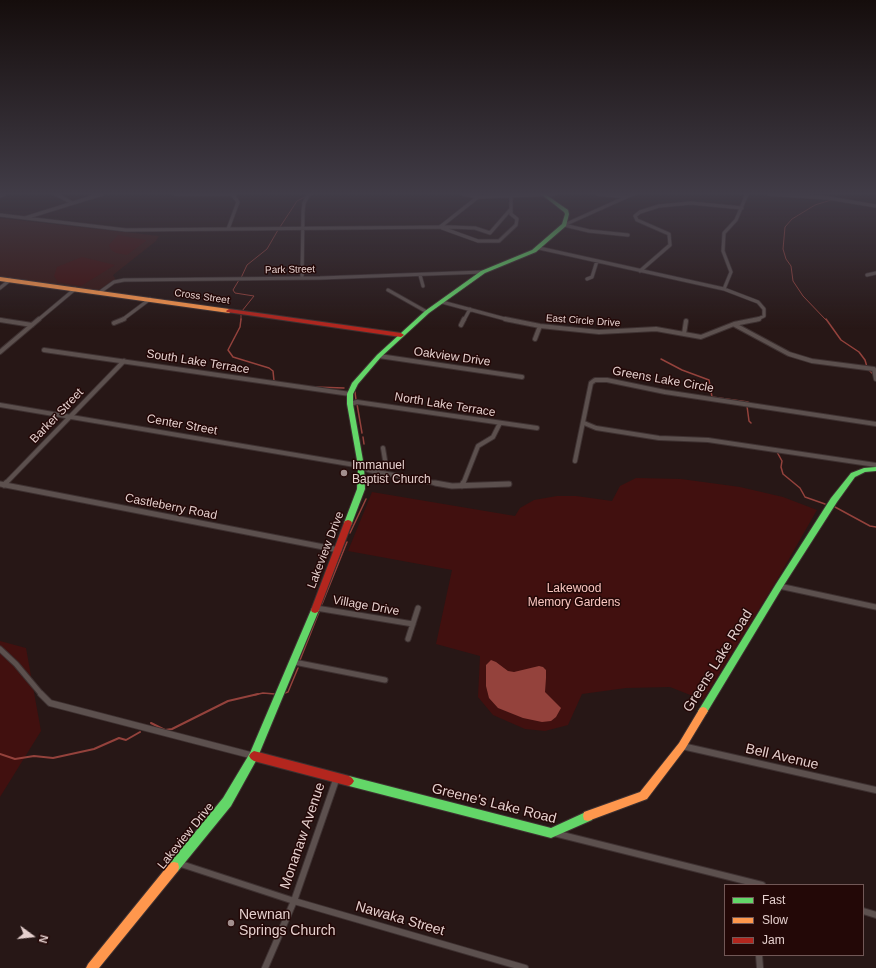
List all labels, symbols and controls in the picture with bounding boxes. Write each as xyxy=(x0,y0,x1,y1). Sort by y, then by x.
street label: Park Street xyxy=(265,264,315,276)
street label: Cross Street xyxy=(174,287,230,307)
street label: East Circle Drive xyxy=(545,312,621,330)
street label: Oakview Drive xyxy=(413,344,491,370)
street label: South Lake Terrace xyxy=(145,347,251,377)
street label: Greens Lake Circle xyxy=(611,364,715,396)
street label: Barker Street xyxy=(27,386,87,446)
street label: North Lake Terrace xyxy=(393,390,497,420)
street label: Center Street xyxy=(146,412,218,438)
place label: Immanuel Baptist Church xyxy=(352,459,431,487)
marker: Immanuel Baptist Church xyxy=(339,468,349,478)
street label: Castleberry Road xyxy=(124,491,218,523)
street label: Lakeview Drive xyxy=(305,509,347,591)
park label: Lakewood Memory Gardens xyxy=(528,582,620,610)
street label: Village Drive xyxy=(332,593,400,619)
street label: Greens Lake Road xyxy=(680,607,756,715)
street label: Bell Avenue xyxy=(744,740,820,774)
street label: Monanaw Avenue xyxy=(277,780,329,892)
street label: Greene's Lake Road xyxy=(430,780,558,828)
street label: Lakeview Drive xyxy=(155,800,217,872)
legend xyxy=(724,884,864,956)
text: Fast xyxy=(762,893,785,907)
street label: Nawaka Street xyxy=(354,898,446,940)
place label: Newnan Springs Church xyxy=(239,907,335,940)
text: Slow xyxy=(762,913,788,927)
north arrow xyxy=(12,916,52,956)
marker: Newnan Springs Church xyxy=(226,918,236,928)
text: Jam xyxy=(762,933,785,947)
text: N xyxy=(37,934,50,944)

